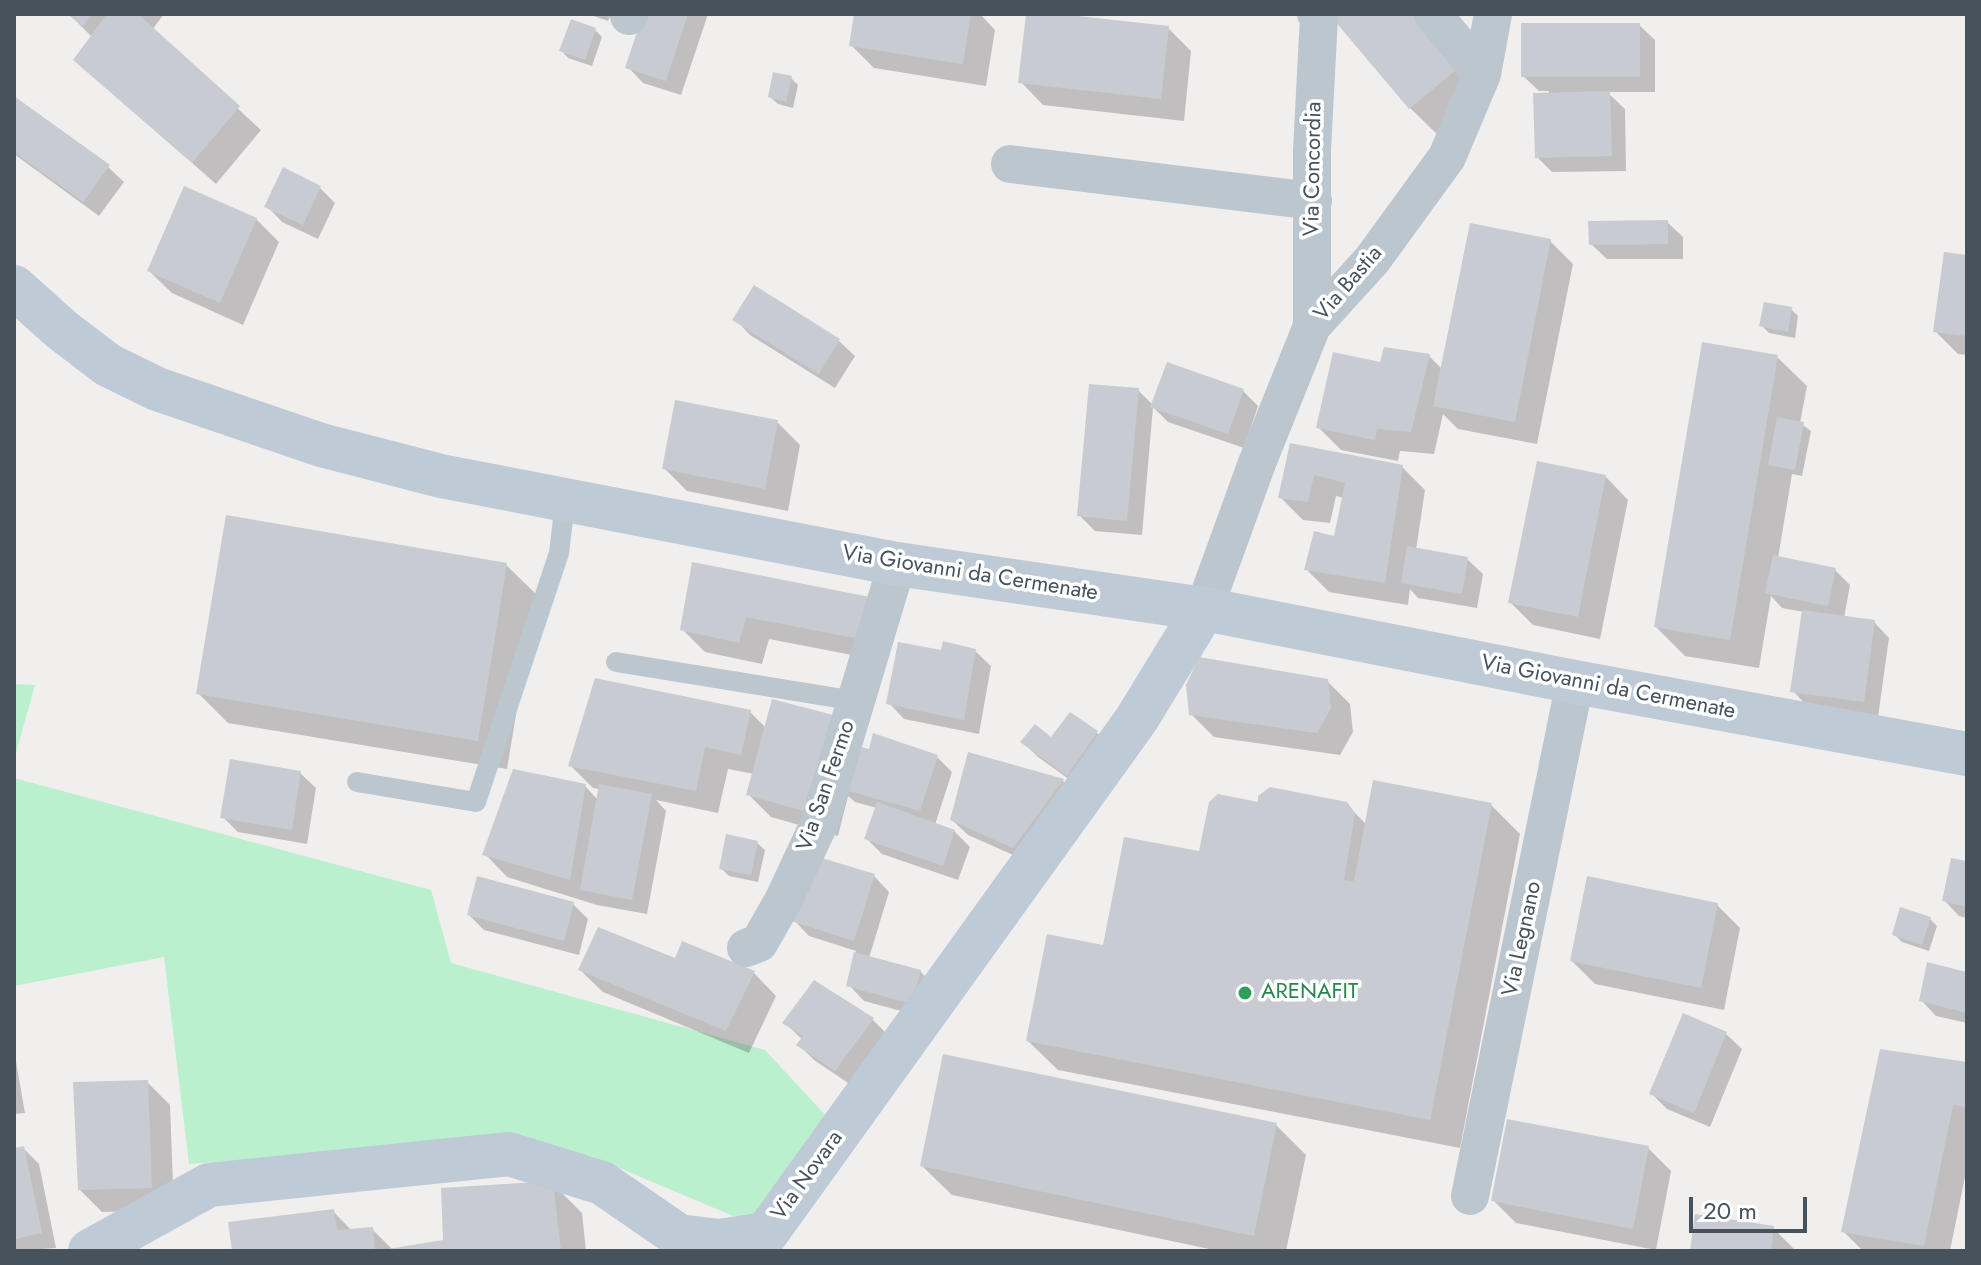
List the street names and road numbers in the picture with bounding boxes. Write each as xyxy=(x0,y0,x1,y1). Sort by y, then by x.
street label: Via Concordia xyxy=(1300,101,1328,237)
street label: Via Bastia xyxy=(1309,241,1389,327)
street label: Via Giovanni da Cermenate xyxy=(840,541,1100,607)
street label: Via Giovanni da Cermenate xyxy=(1479,650,1737,726)
street label: Via San Fermo xyxy=(792,717,862,855)
street label: Via Legnano xyxy=(1498,879,1548,999)
street label: Via Novara xyxy=(767,1126,849,1226)

